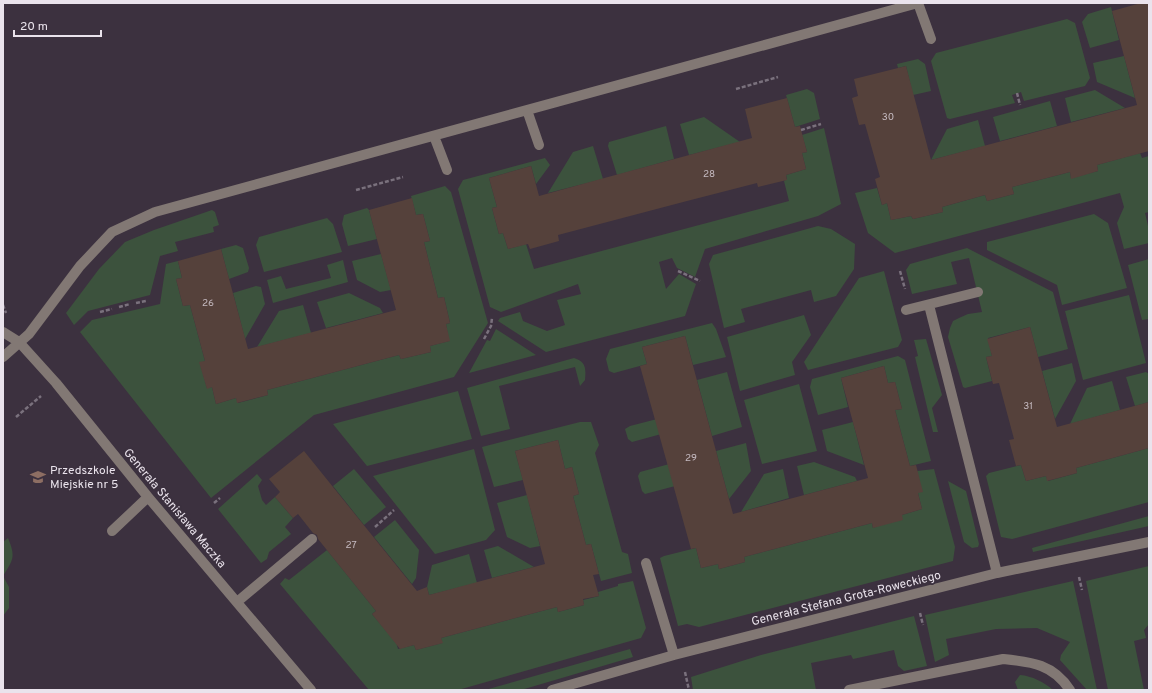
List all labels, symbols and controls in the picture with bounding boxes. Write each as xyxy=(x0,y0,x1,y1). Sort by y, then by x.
scale bar xyxy=(14,12,101,38)
text: 20 m xyxy=(20,19,48,35)
house number: 30 xyxy=(882,111,894,124)
house number: 28 xyxy=(703,168,715,181)
house number: 26 xyxy=(202,297,214,310)
house number: 31 xyxy=(1023,400,1033,413)
street label: Generała Stanisława Maczka xyxy=(119,445,229,572)
house number: 29 xyxy=(685,452,697,465)
place label: Przedszkole Miejskie nr 5 xyxy=(50,463,118,493)
school or university icon: Przedszkole Miejskie nr 5 xyxy=(29,468,47,486)
house number: 27 xyxy=(345,539,357,552)
street label: Generała Stefana Grota-Roweckiego xyxy=(750,568,943,630)

